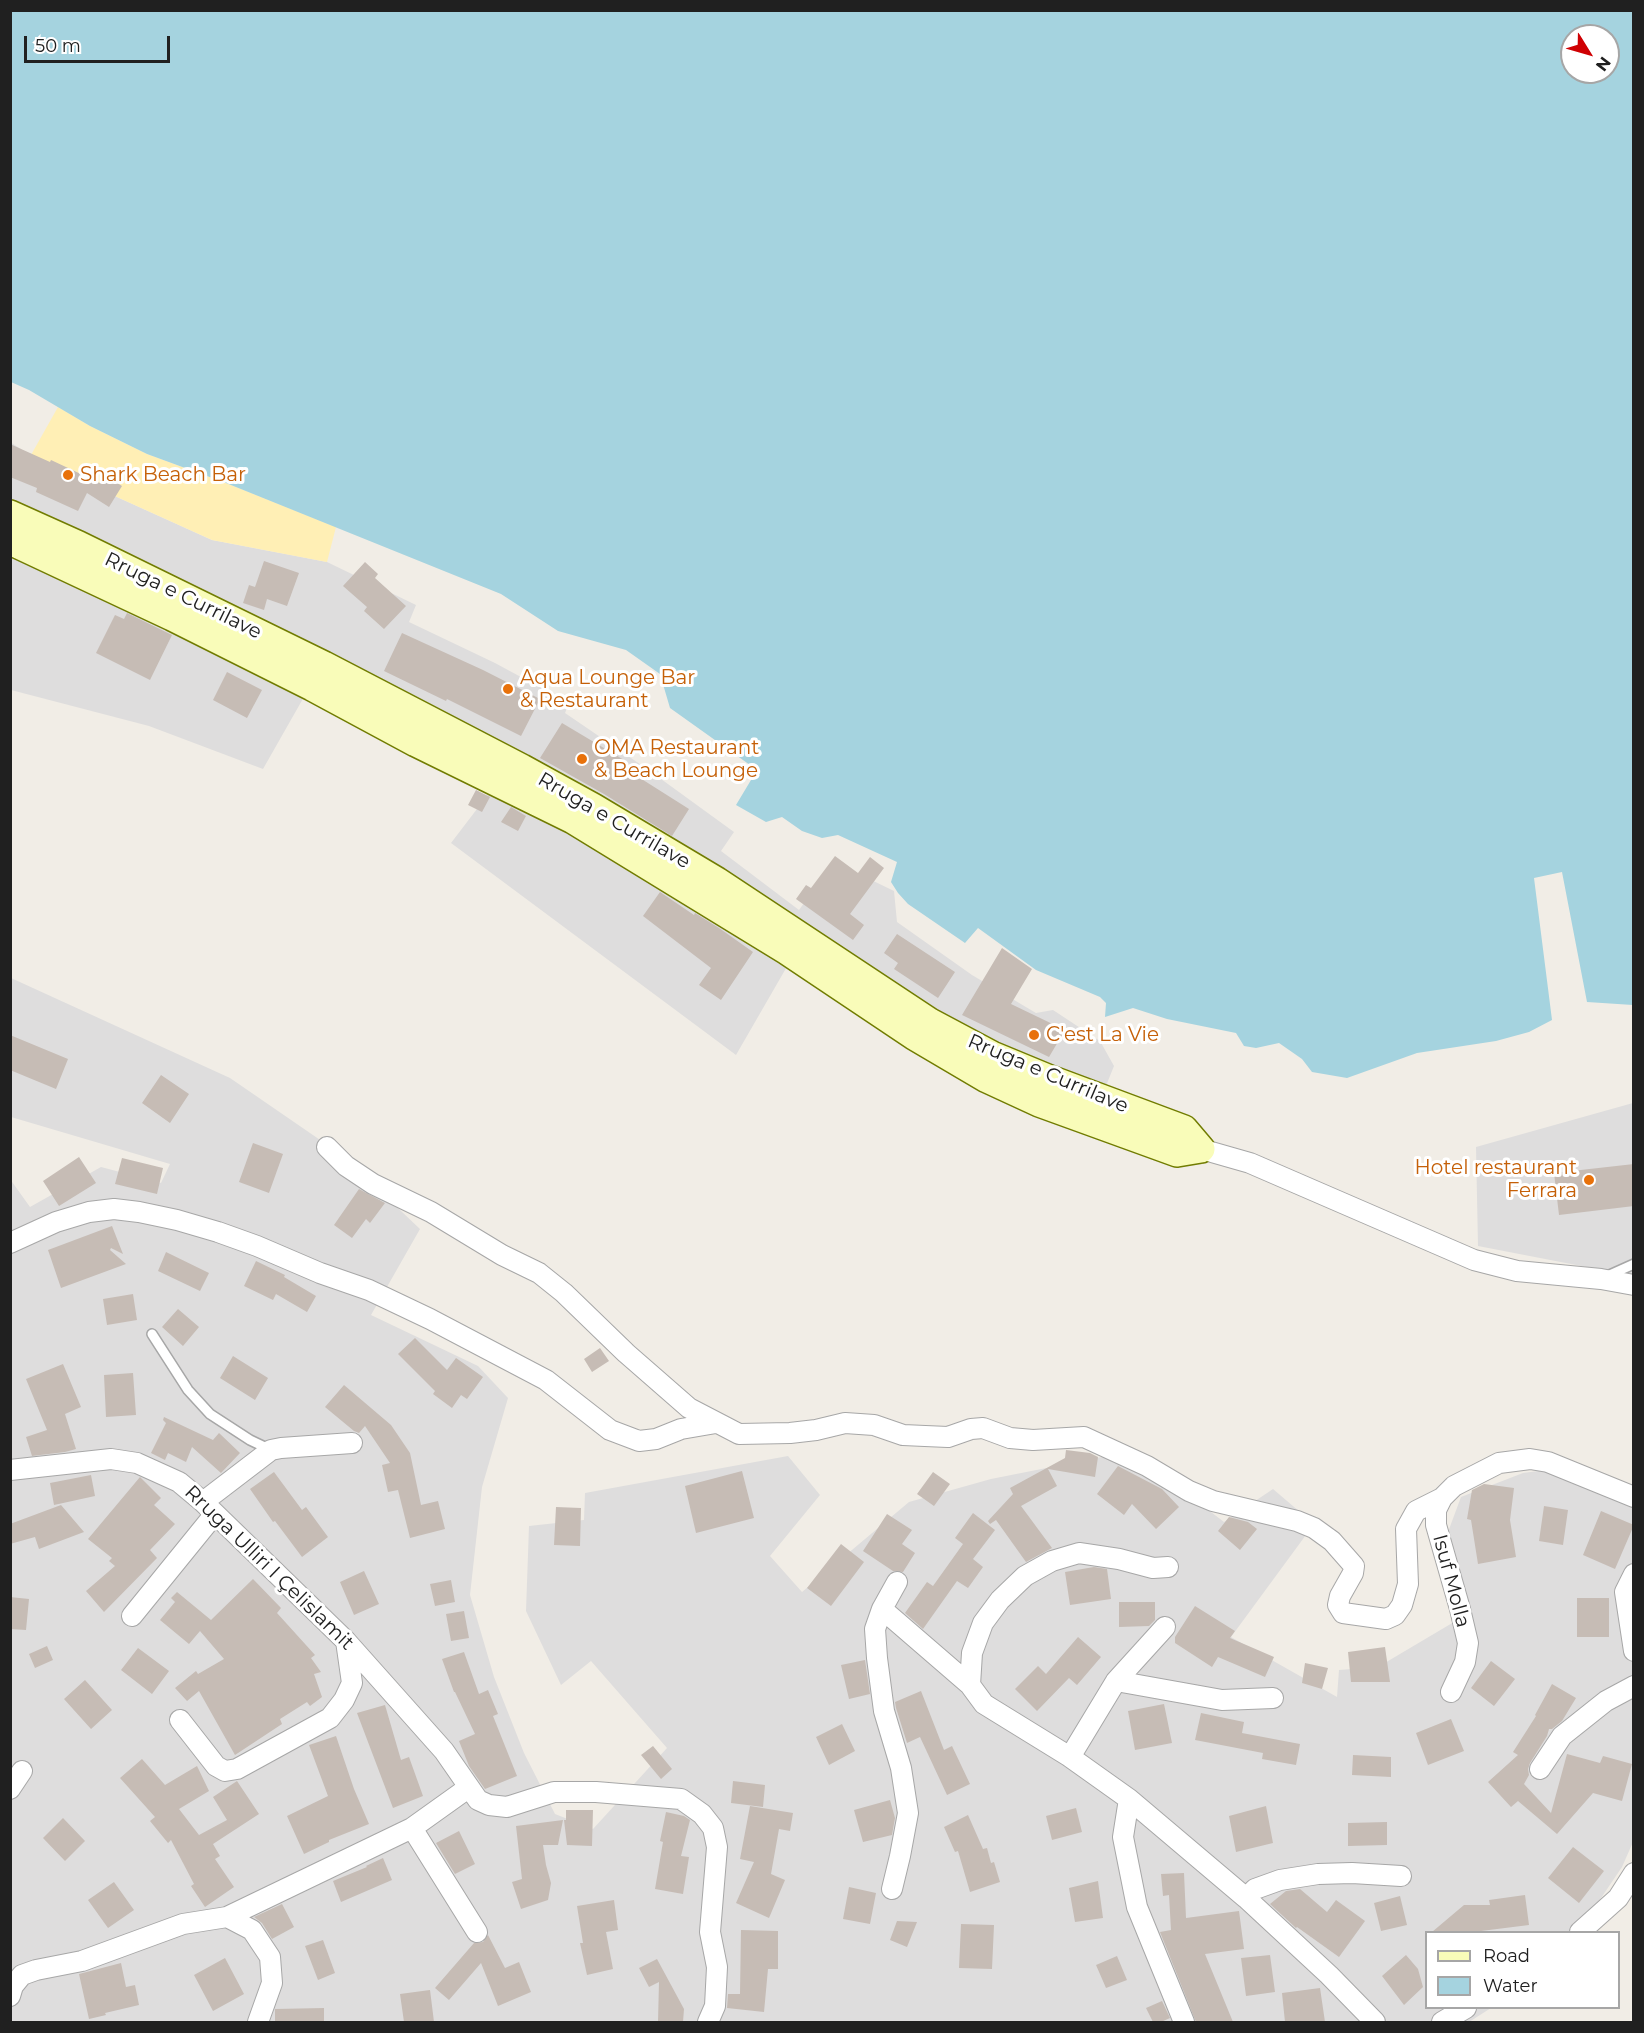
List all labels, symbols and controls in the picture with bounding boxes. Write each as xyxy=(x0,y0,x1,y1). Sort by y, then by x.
scale bar xyxy=(27,24,172,62)
north arrow xyxy=(1560,24,1620,84)
text: 50 m xyxy=(35,35,81,57)
text: N xyxy=(1592,53,1615,75)
place label: Shark Beach Bar xyxy=(80,463,246,487)
marker: Shark Beach Bar xyxy=(61,468,75,482)
street label: Rruga e Currilave xyxy=(100,548,266,644)
place label: Aqua Lounge Bar & Restaurant xyxy=(520,666,695,713)
marker: Aqua Lounge Bar & Restaurant xyxy=(501,682,515,696)
place label: OMA Restaurant & Beach Lounge xyxy=(594,736,759,783)
marker: OMA Restaurant & Beach Lounge xyxy=(575,752,589,766)
street label: Rruga e Currilave xyxy=(534,768,694,874)
place label: C'est La Vie xyxy=(1046,1023,1159,1047)
marker: C'est La Vie xyxy=(1027,1028,1041,1042)
street label: Rruga e Currilave xyxy=(964,1029,1132,1119)
place label: Hotel restaurant Ferrara xyxy=(1415,1156,1577,1203)
marker: Hotel restaurant Ferrara xyxy=(1582,1173,1596,1187)
street label: Rruga Ulliri I Çelislamit xyxy=(179,1481,359,1655)
street label: Isuf Molla xyxy=(1427,1532,1475,1630)
legend xyxy=(1425,1931,1620,2009)
text: Road xyxy=(1483,1945,1530,1967)
text: Water xyxy=(1483,1975,1538,1997)

